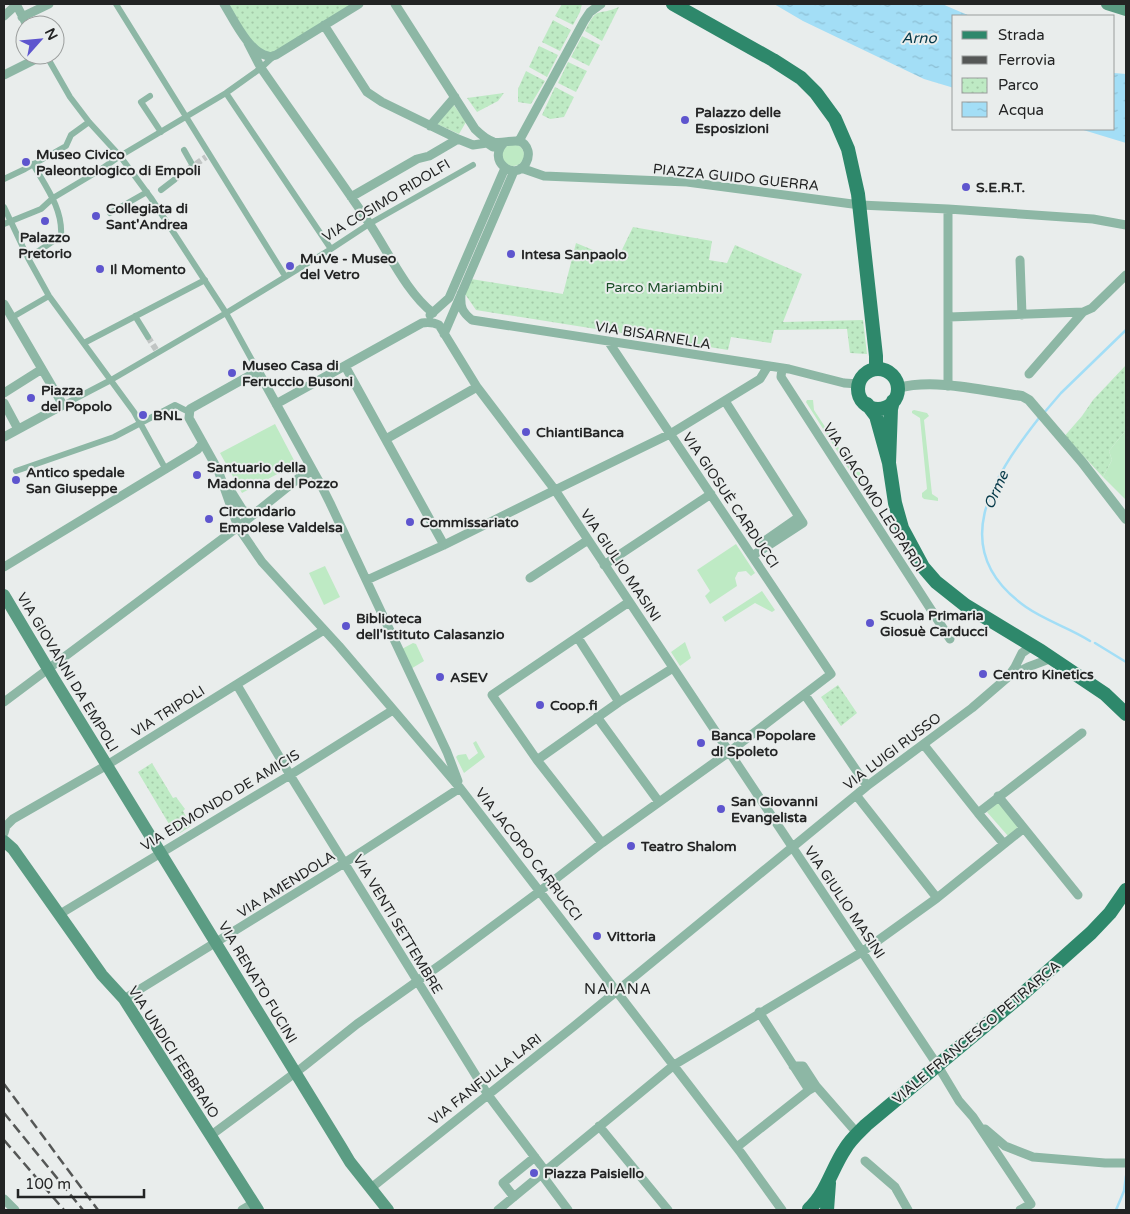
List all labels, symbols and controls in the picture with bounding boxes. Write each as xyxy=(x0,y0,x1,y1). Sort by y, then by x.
north arrow xyxy=(15,15,65,65)
legend xyxy=(952,15,1115,130)
text: N xyxy=(41,25,61,43)
text: Strada xyxy=(998,26,1045,44)
water label: Arno xyxy=(901,29,937,47)
text: Ferrovia xyxy=(998,51,1055,69)
text: Parco xyxy=(998,76,1039,94)
text: Acqua xyxy=(998,101,1044,119)
place label: Palazzo delle Esposizioni xyxy=(695,104,781,137)
marker: Palazzo delle Esposizioni xyxy=(679,114,691,126)
place label: Museo Civico Paleontologico di Empoli xyxy=(36,146,201,179)
marker: Museo Civico Paleontologico di Empoli xyxy=(20,156,32,168)
street label: VIA COSIMO RIDOLFI xyxy=(319,156,453,245)
street label: PIAZZA GUIDO GUERRA xyxy=(652,160,820,195)
place label: S.E.R.T. xyxy=(976,179,1025,196)
marker: S.E.R.T. xyxy=(960,181,972,193)
place label: Collegiata di Sant'Andrea xyxy=(106,200,188,233)
marker: Collegiata di Sant'Andrea xyxy=(90,210,102,222)
marker: Palazzo Pretorio xyxy=(39,215,51,227)
place label: Palazzo Pretorio xyxy=(18,229,72,262)
place label: Intesa Sanpaolo xyxy=(521,246,627,263)
marker: Intesa Sanpaolo xyxy=(505,248,517,260)
place label: MuVe - Museo del Vetro xyxy=(300,250,397,283)
marker: MuVe - Museo del Vetro xyxy=(284,260,296,272)
place label: Il Momento xyxy=(110,261,186,278)
marker: Il Momento xyxy=(94,263,106,275)
park label: Parco Mariambini xyxy=(606,279,722,296)
street label: VIA BISARNELLA xyxy=(594,318,712,353)
place label: Museo Casa di Ferruccio Busoni xyxy=(242,357,353,390)
marker: Museo Casa di Ferruccio Busoni xyxy=(226,367,238,379)
place label: Piazza del Popolo xyxy=(41,382,112,415)
marker: Piazza del Popolo xyxy=(25,392,37,404)
place label: BNL xyxy=(153,407,183,424)
marker: BNL xyxy=(137,409,149,421)
street label: VIA GIACOMO LEOPARDI xyxy=(819,420,928,575)
place label: ChiantiBanca xyxy=(536,424,624,441)
marker: ChiantiBanca xyxy=(520,426,532,438)
street label: VIA GIOSUÈ CARDUCCI xyxy=(679,429,782,571)
place label: Santuario della Madonna del Pozzo xyxy=(207,459,339,492)
place label: Antico spedale San Giuseppe xyxy=(26,464,125,497)
water label: Orme xyxy=(980,467,1013,512)
marker: Santuario della Madonna del Pozzo xyxy=(191,469,203,481)
marker: Antico spedale San Giuseppe xyxy=(10,474,22,486)
place label: Circondario Empolese Valdelsa xyxy=(219,503,343,536)
street label: VIA GIULIO MASINI xyxy=(577,506,665,625)
marker: Circondario Empolese Valdelsa xyxy=(203,513,215,525)
place label: Commissariato xyxy=(420,514,519,531)
marker: Commissariato xyxy=(404,516,416,528)
street label: VIA GIOVANNI DA EMPOLI xyxy=(13,589,122,755)
place label: Scuola Primaria Giosuè Carducci xyxy=(880,607,988,640)
place label: Biblioteca dell'Istituto Calasanzio xyxy=(356,610,505,643)
marker: Scuola Primaria Giosuè Carducci xyxy=(864,617,876,629)
marker: Biblioteca dell'Istituto Calasanzio xyxy=(340,620,352,632)
place label: Centro Kinetics xyxy=(993,666,1094,683)
marker: Centro Kinetics xyxy=(977,668,989,680)
place label: ASEV xyxy=(450,669,488,686)
marker: ASEV xyxy=(434,671,446,683)
street label: VIA TRIPOLI xyxy=(129,682,208,741)
place label: Coop.fi xyxy=(550,697,598,714)
marker: Coop.fi xyxy=(534,699,546,711)
street label: VIA LUIGI RUSSO xyxy=(840,709,944,794)
place label: Banca Popolare di Spoleto xyxy=(711,727,816,760)
marker: Banca Popolare di Spoleto xyxy=(695,737,707,749)
street label: VIA EDMONDO DE AMICIS xyxy=(138,746,303,855)
street label: VIA JACOPO CARRUCCI xyxy=(472,785,586,924)
place label: San Giovanni Evangelista xyxy=(731,793,818,826)
marker: San Giovanni Evangelista xyxy=(715,803,727,815)
place label: Teatro Shalom xyxy=(640,838,737,855)
marker: Teatro Shalom xyxy=(625,840,637,852)
street label: VIA GIULIO MASINI xyxy=(801,843,889,962)
street label: VIA AMENDOLA xyxy=(234,848,338,921)
street label: VIA VENTI SETTEMBRE xyxy=(349,852,446,997)
street label: VIA RENATO FUCINI xyxy=(215,918,301,1046)
place label: Vittoria xyxy=(607,928,656,945)
marker: Vittoria xyxy=(591,930,603,942)
street label: VIALE FRANCESCO PETRARCA xyxy=(889,957,1064,1108)
district label: NAIANA xyxy=(584,980,652,998)
street label: VIA UNDICI FEBBRAIO xyxy=(124,983,223,1122)
street label: VIA FANFULLA LARI xyxy=(425,1030,545,1129)
place label: Piazza Paisiello xyxy=(544,1165,645,1182)
scale bar xyxy=(18,1166,144,1198)
marker: Piazza Paisiello xyxy=(528,1167,540,1179)
text: 100 m xyxy=(25,1175,71,1193)

